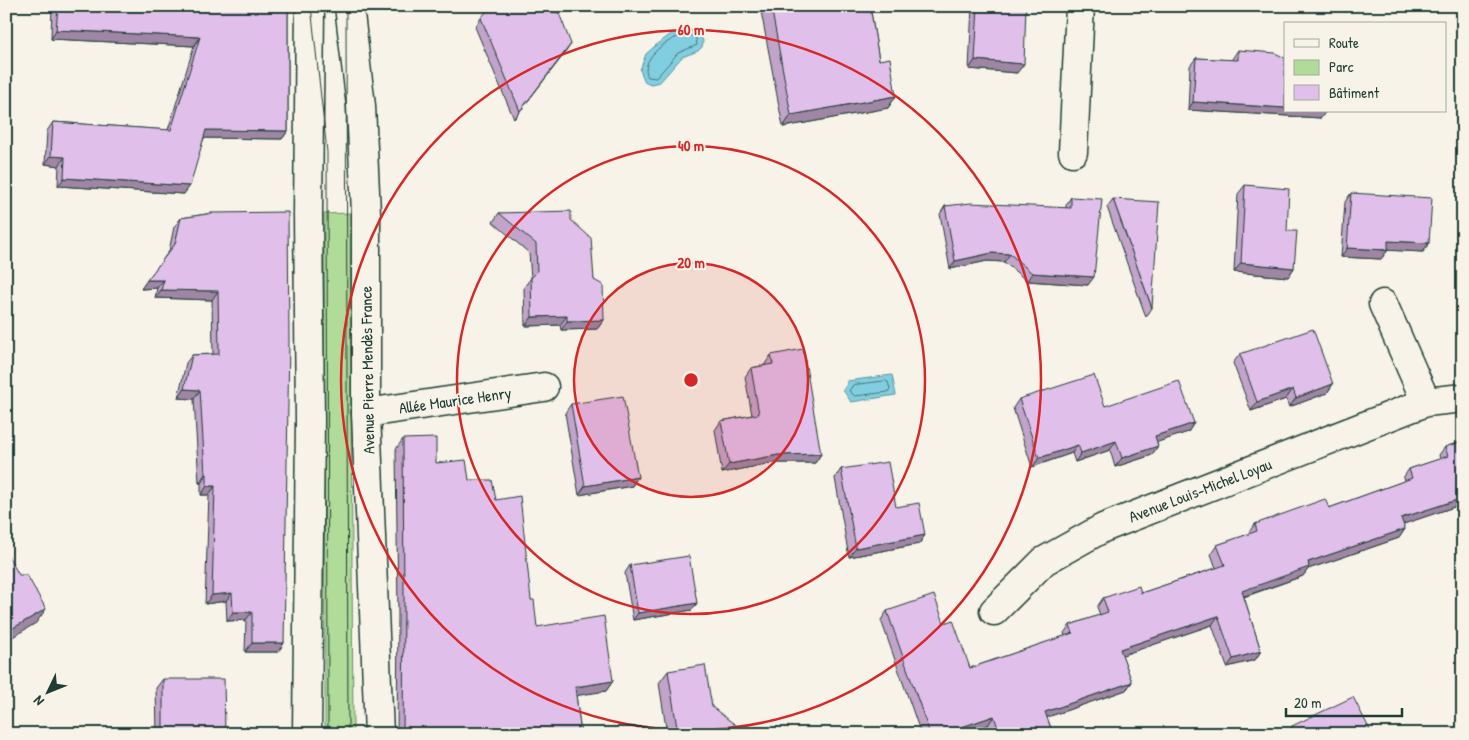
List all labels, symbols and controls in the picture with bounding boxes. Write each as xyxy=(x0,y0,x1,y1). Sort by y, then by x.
text: 60 m xyxy=(678,19,704,40)
legend xyxy=(1284,22,1446,112)
text: Route xyxy=(1329,32,1359,53)
text: Parc xyxy=(1329,56,1354,77)
text: Bâtiment xyxy=(1329,82,1380,103)
text: 40 m xyxy=(678,135,704,156)
text: 20 m xyxy=(677,252,705,273)
street label: Avenue Pierre Mendès France xyxy=(355,285,379,454)
centre of rings xyxy=(682,371,700,389)
street label: Allée Maurice Henry xyxy=(397,381,513,419)
street label: Avenue Louis-Michel Loyau xyxy=(1125,452,1275,527)
north arrow xyxy=(22,668,72,718)
scale bar xyxy=(1286,685,1403,717)
text: N xyxy=(28,692,48,710)
text: 20 m xyxy=(1294,692,1321,713)

